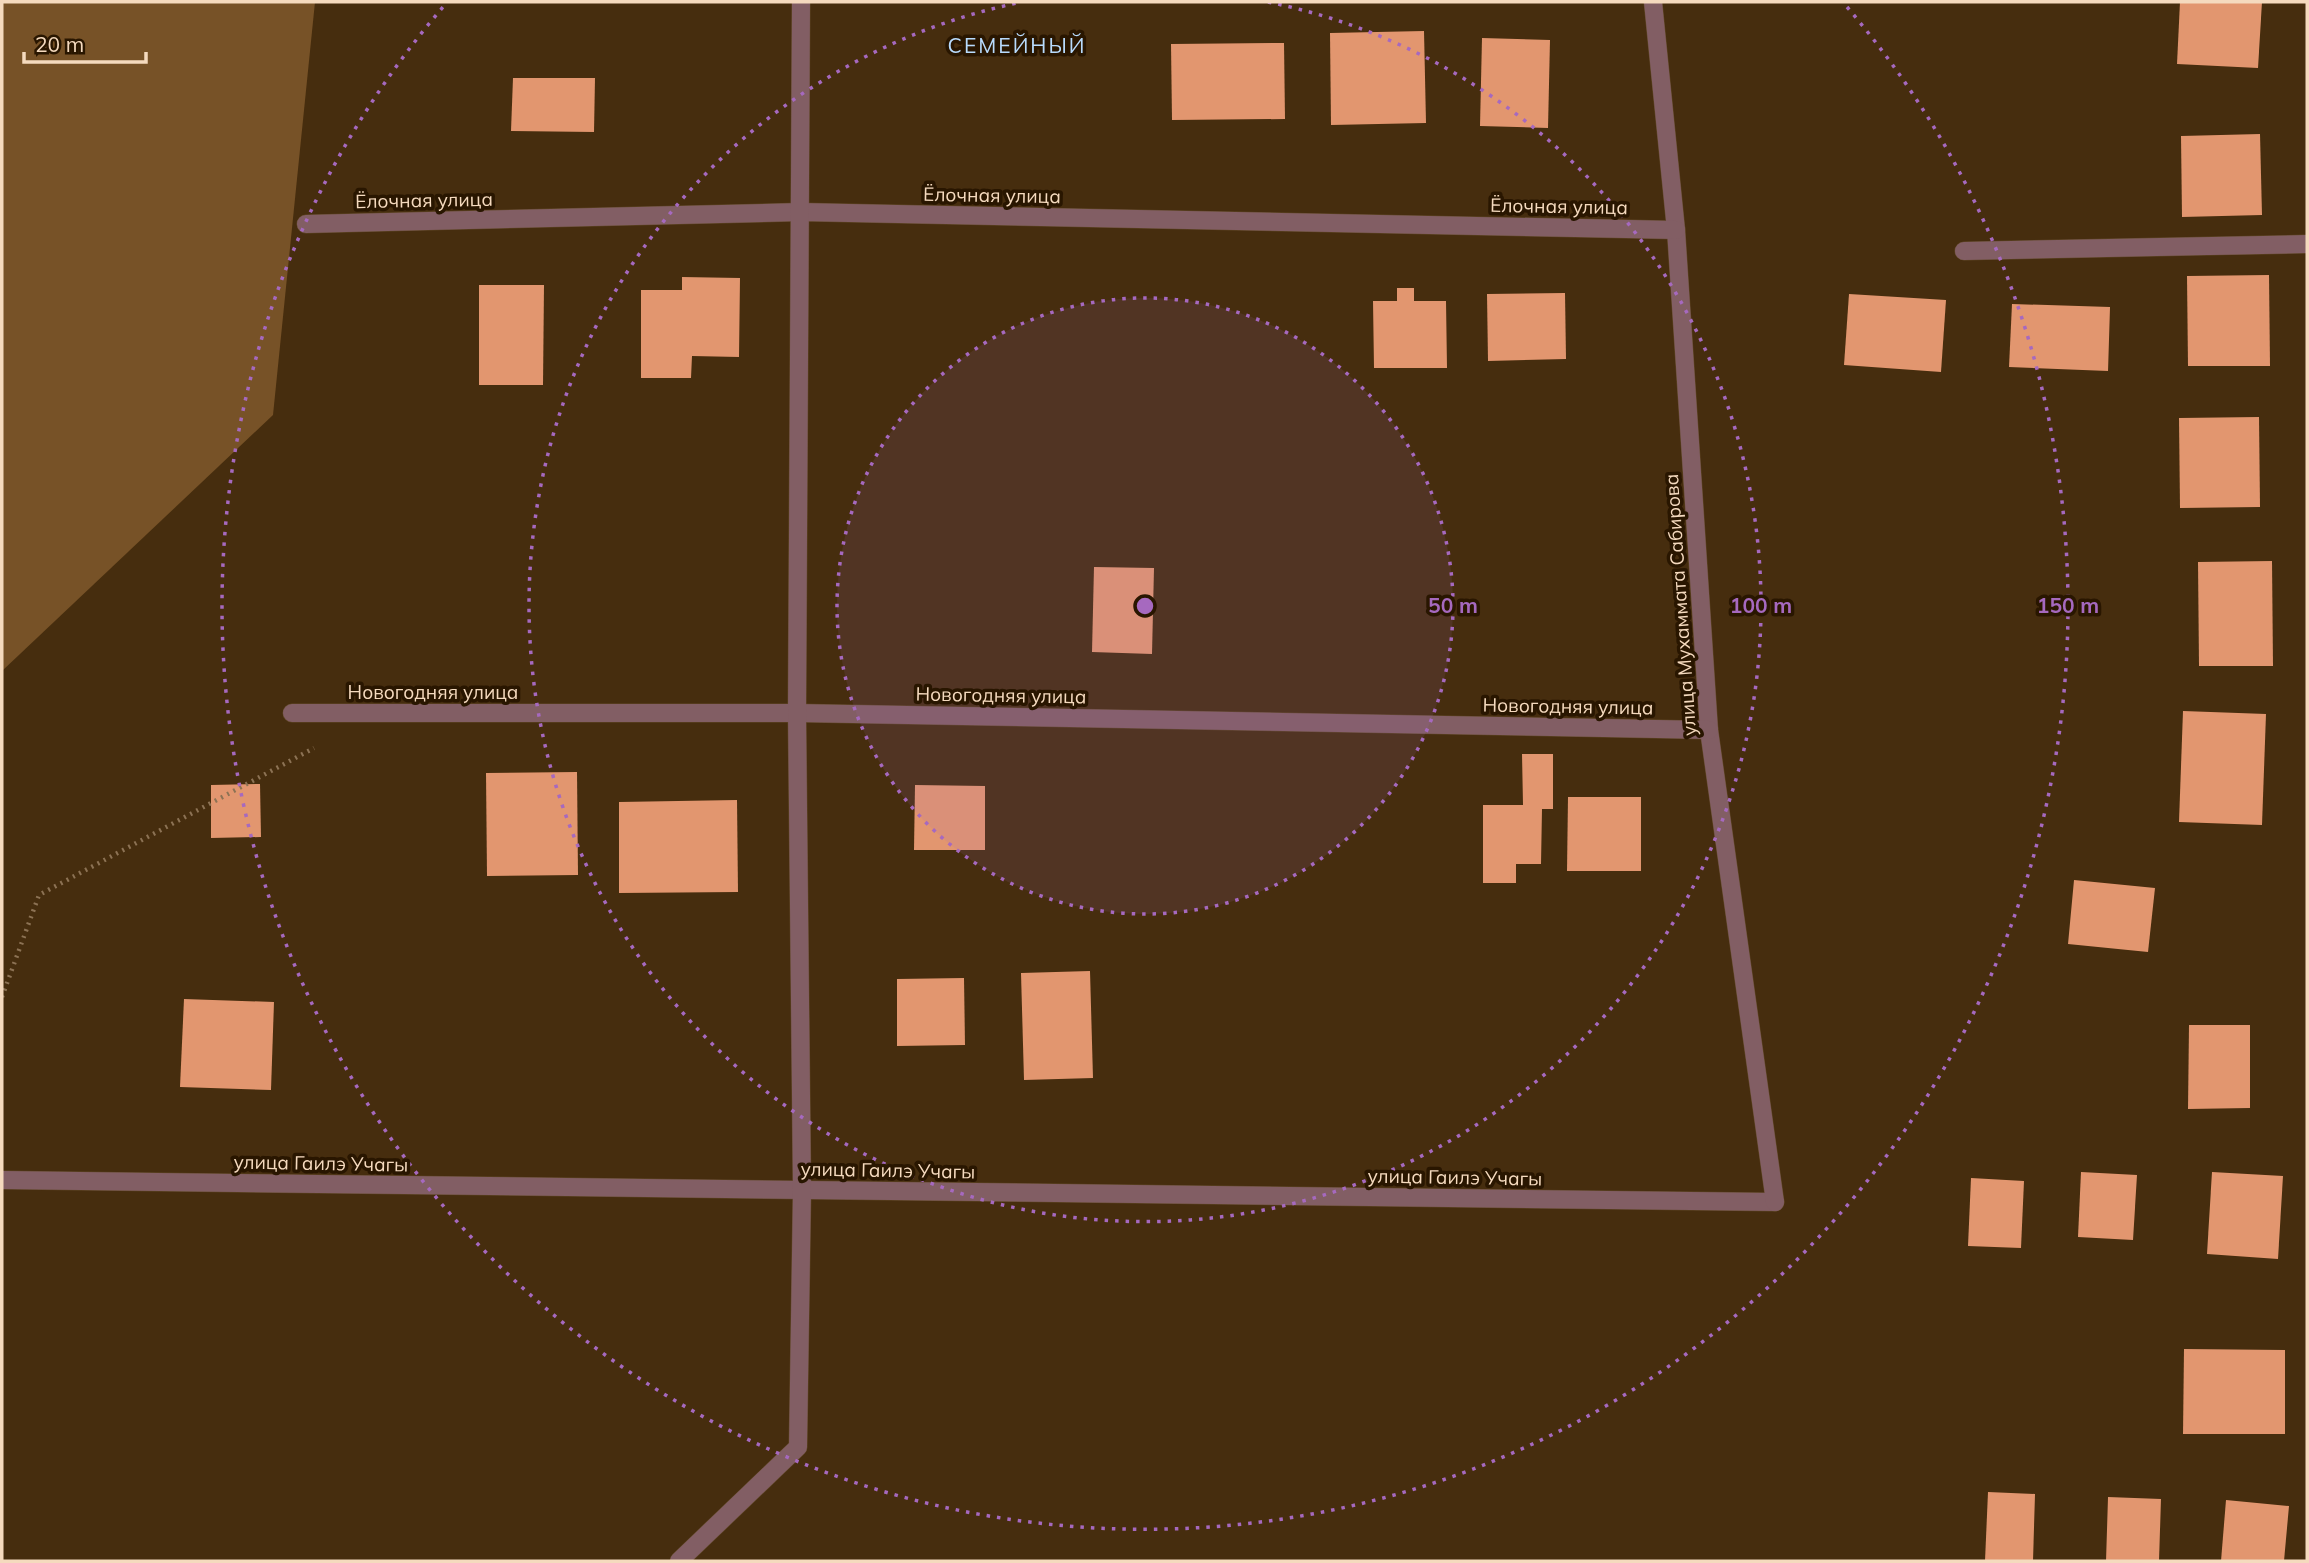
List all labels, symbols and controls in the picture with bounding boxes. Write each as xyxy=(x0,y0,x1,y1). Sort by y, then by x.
scale bar xyxy=(24,21,147,65)
text: 20 m xyxy=(35,31,84,57)
district label: СЕМЕЙНЫЙ xyxy=(948,32,1086,58)
street label: Ёлочная улица xyxy=(923,182,1061,208)
street label: Ёлочная улица xyxy=(355,187,493,213)
street label: Ёлочная улица xyxy=(1490,193,1628,219)
street label: улица Мухаммата Сабирова xyxy=(1659,473,1701,737)
text: 50 m xyxy=(1428,592,1478,618)
text: 100 m xyxy=(1730,592,1792,618)
text: 150 m xyxy=(2037,592,2099,618)
centre of rings xyxy=(1133,594,1157,618)
street label: Новогодняя улица xyxy=(348,680,518,704)
street label: Новогодняя улица xyxy=(915,682,1087,708)
street label: Новогодняя улица xyxy=(1482,693,1654,719)
street label: улица Гаилэ Учагы xyxy=(233,1149,409,1177)
street label: улица Гаилэ Учагы xyxy=(800,1156,976,1184)
street label: улица Гаилэ Учагы xyxy=(1367,1163,1543,1191)

